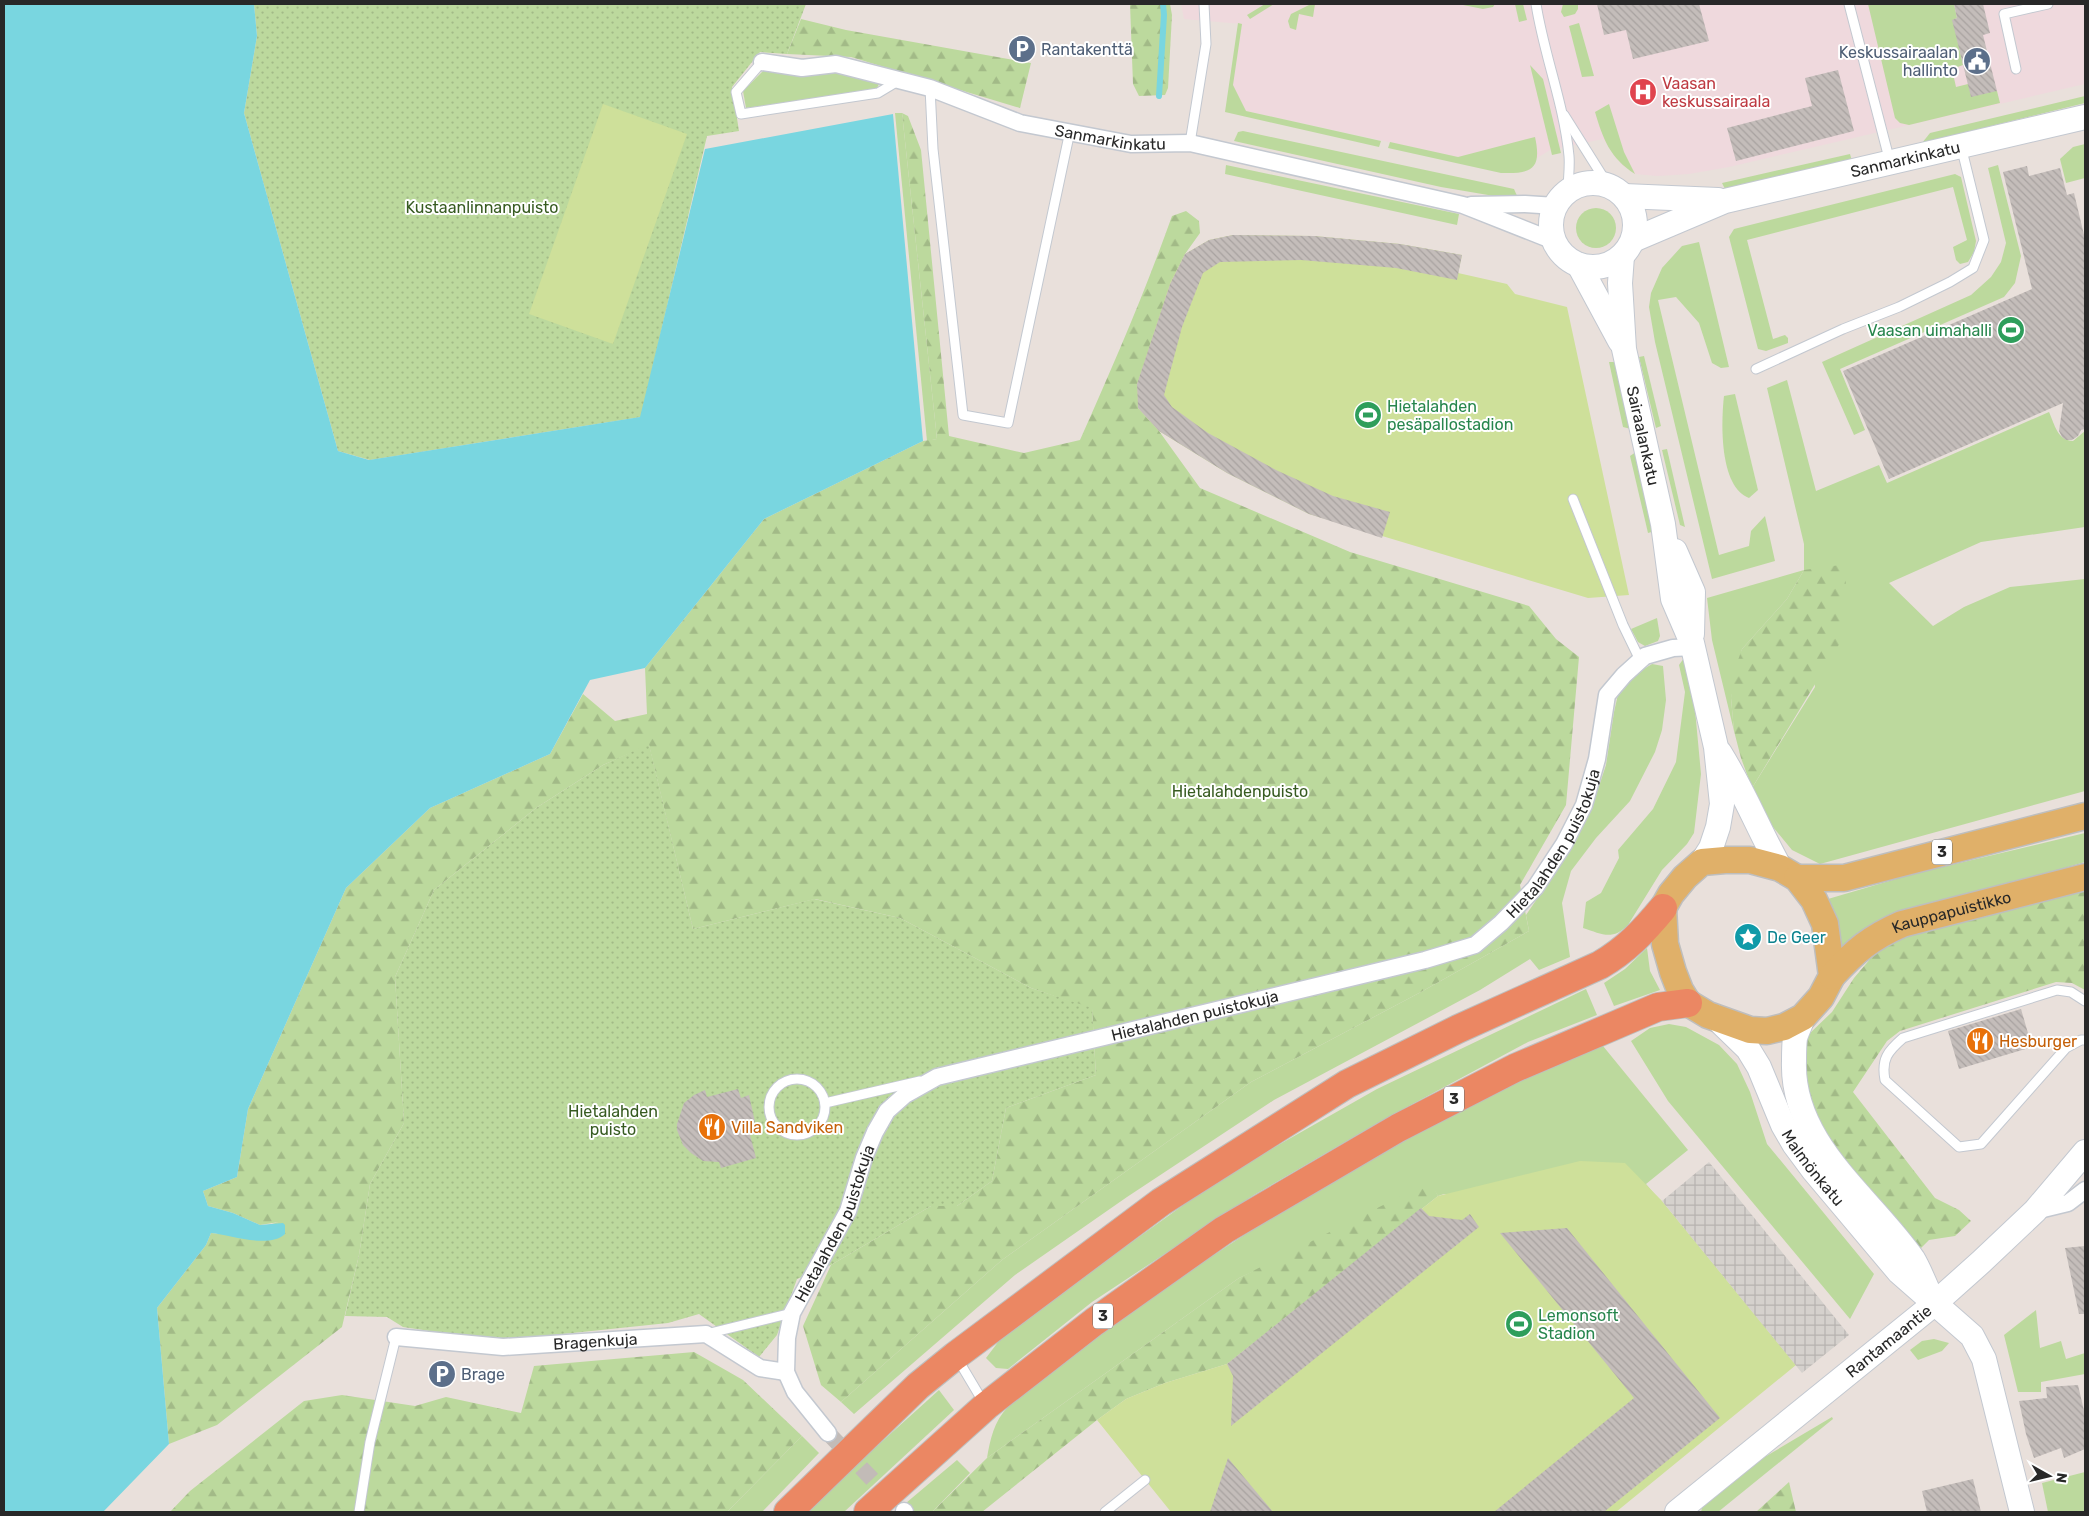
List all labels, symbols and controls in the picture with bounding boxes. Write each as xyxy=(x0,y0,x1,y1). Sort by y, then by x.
parking icon: Rantakenttä xyxy=(1007,34,1037,64)
place label: Rantakenttä xyxy=(1041,40,1133,59)
place label: Keskussairaalan hallinto xyxy=(1839,43,1958,80)
public building icon: Keskussairaalan hallinto xyxy=(1962,46,1992,76)
place label: Vaasan keskussairaala xyxy=(1662,74,1770,111)
hospital icon: Vaasan keskussairaala xyxy=(1628,77,1658,107)
street label: Sanmarkinkatu xyxy=(1053,121,1166,154)
street label: Sanmarkinkatu xyxy=(1849,137,1962,181)
park label: Kustaanlinnanpuisto xyxy=(406,198,558,217)
sports icon: Vaasan uimahalli xyxy=(1996,315,2026,345)
place label: Vaasan uimahalli xyxy=(1867,321,1992,340)
street label: Sairaalankatu xyxy=(1623,384,1663,487)
place label: Hietalahden pesäpallostadion xyxy=(1387,397,1513,434)
sports icon: Hietalahden pesäpallostadion xyxy=(1353,400,1383,430)
street label: Hietalahden puistokuja xyxy=(1502,767,1604,922)
park label: Hietalahdenpuisto xyxy=(1172,782,1308,801)
road number: 3 xyxy=(1932,840,1952,864)
street label: Kauppapuistikko xyxy=(1889,887,2013,937)
place icon: De Geer xyxy=(1733,922,1763,952)
place label: De Geer xyxy=(1767,928,1826,947)
street label: Hietalahden puistokuja xyxy=(1109,986,1280,1045)
restaurant icon: Hesburger xyxy=(1965,1026,1995,1056)
place label: Hesburger xyxy=(1999,1032,2077,1051)
road number: 3 xyxy=(1444,1086,1464,1112)
park label: Hietalahden puisto xyxy=(568,1102,658,1139)
restaurant icon: Villa Sandviken xyxy=(697,1112,727,1142)
place label: Villa Sandviken xyxy=(731,1118,843,1137)
street label: Malmönkatu xyxy=(1778,1126,1848,1210)
street label: Hietalahden puistokuja xyxy=(791,1142,879,1305)
street label: Rantamaantie xyxy=(1842,1301,1935,1382)
road number: 3 xyxy=(1093,1304,1113,1328)
place label: Lemonsoft Stadion xyxy=(1538,1306,1619,1343)
sports icon: Lemonsoft Stadion xyxy=(1504,1309,1534,1339)
street label: Bragenkuja xyxy=(553,1329,638,1354)
parking icon: Brage xyxy=(427,1359,457,1389)
place label: Brage xyxy=(461,1365,505,1384)
north arrow xyxy=(2024,1451,2074,1501)
text: N xyxy=(2052,1472,2070,1484)

